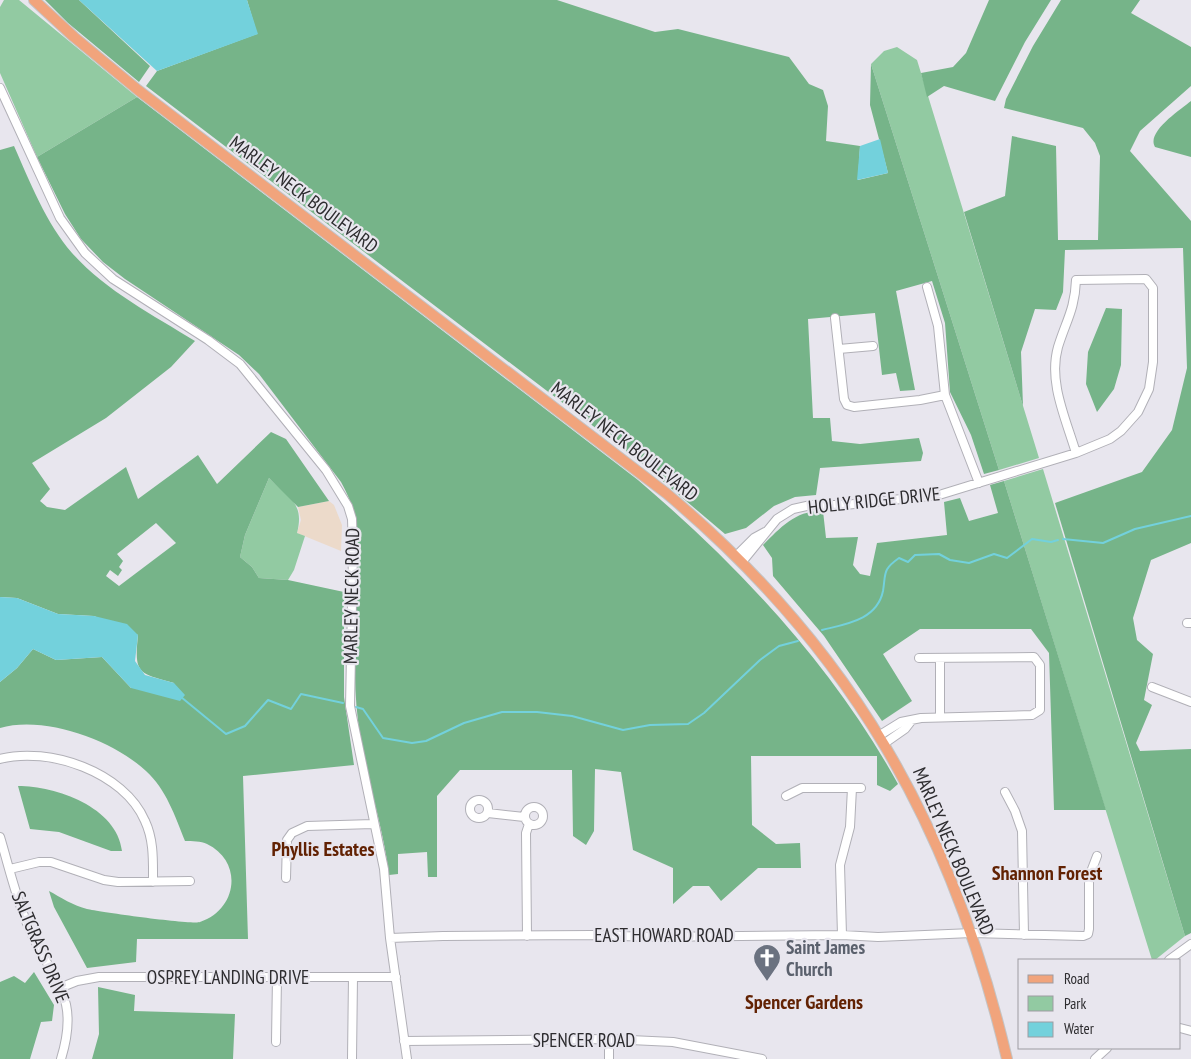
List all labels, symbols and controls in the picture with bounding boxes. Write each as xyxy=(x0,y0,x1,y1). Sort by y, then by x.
street label: MARLEY NECK BOULEVARD xyxy=(225,130,383,258)
street label: MARLEY NECK BOULEVARD xyxy=(547,376,703,506)
street label: HOLLY RIDGE DRIVE xyxy=(807,481,941,519)
street label: MARLEY NECK ROAD xyxy=(338,528,364,664)
street label: MARLEY NECK BOULEVARD xyxy=(908,763,1000,939)
district label: Phyllis Estates xyxy=(272,836,374,862)
district label: Shannon Forest xyxy=(992,860,1102,886)
street label: SALTGRASS DRIVE xyxy=(7,888,75,1006)
street label: EAST HOWARD ROAD xyxy=(594,923,734,947)
place label: Saint James Church xyxy=(786,935,865,981)
church icon: Saint James Church xyxy=(752,943,782,982)
legend xyxy=(1018,959,1181,1049)
street label: OSPREY LANDING DRIVE xyxy=(147,965,309,989)
text: Road xyxy=(1064,969,1090,988)
district label: Spencer Gardens xyxy=(745,989,863,1015)
text: Park xyxy=(1064,994,1086,1013)
text: Water xyxy=(1064,1019,1095,1038)
street label: SPENCER ROAD xyxy=(533,1028,635,1052)

